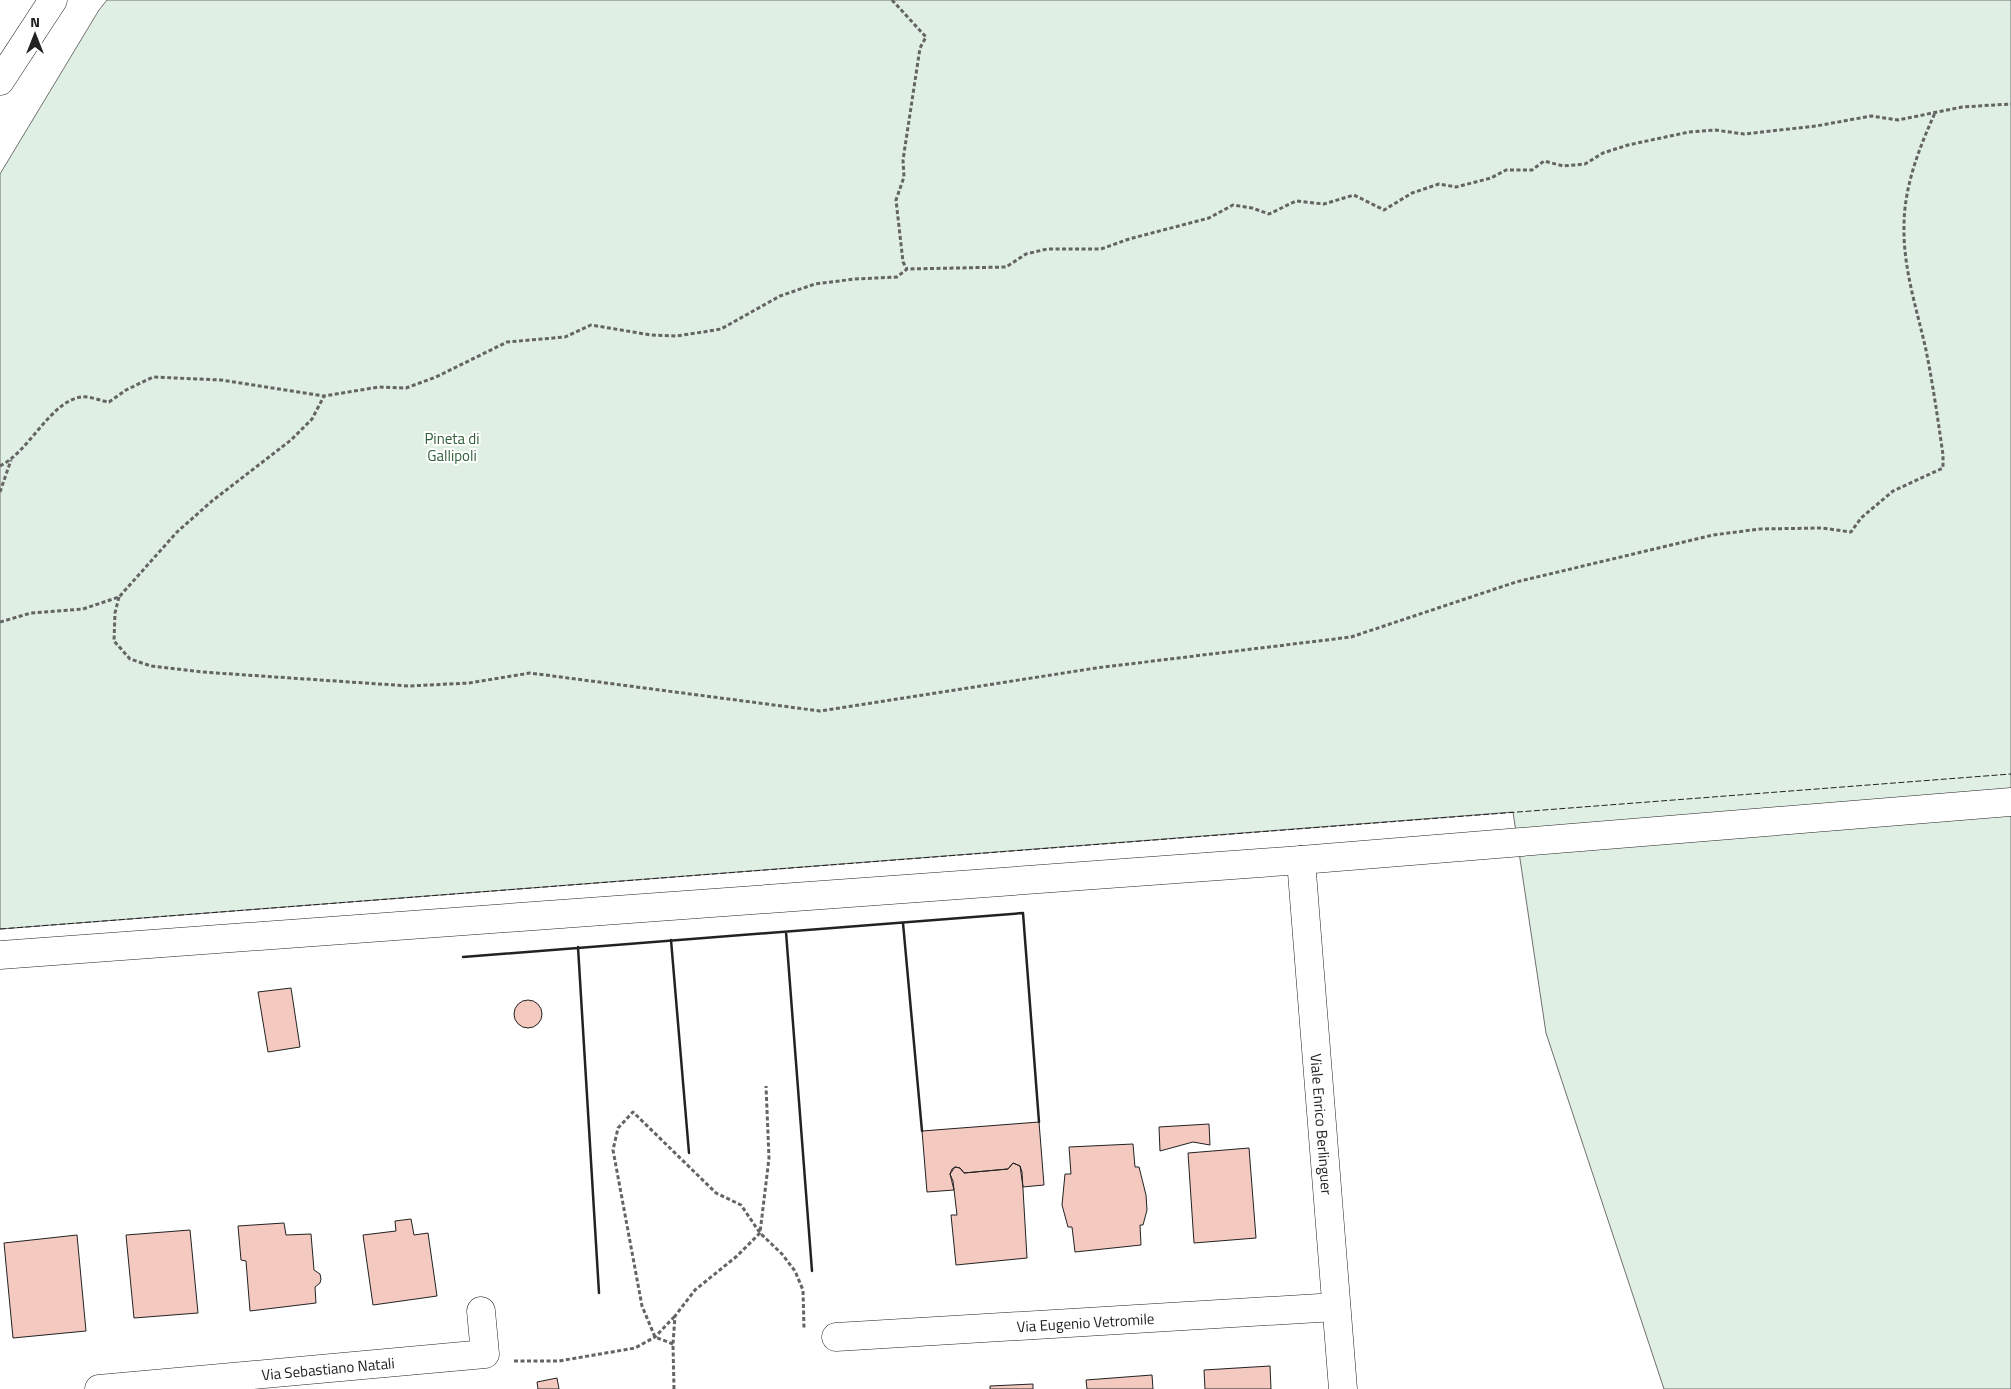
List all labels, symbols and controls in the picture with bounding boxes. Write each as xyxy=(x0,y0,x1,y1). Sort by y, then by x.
north arrow xyxy=(10,10,60,60)
text: N xyxy=(30,11,40,32)
park label: Pineta di Gallipoli xyxy=(424,427,480,467)
street label: Viale Enrico Berlinguer xyxy=(1305,1053,1339,1196)
street label: Via Eugenio Vetromile xyxy=(1016,1306,1155,1338)
street label: Via Sebastiano Natali xyxy=(261,1351,396,1386)

